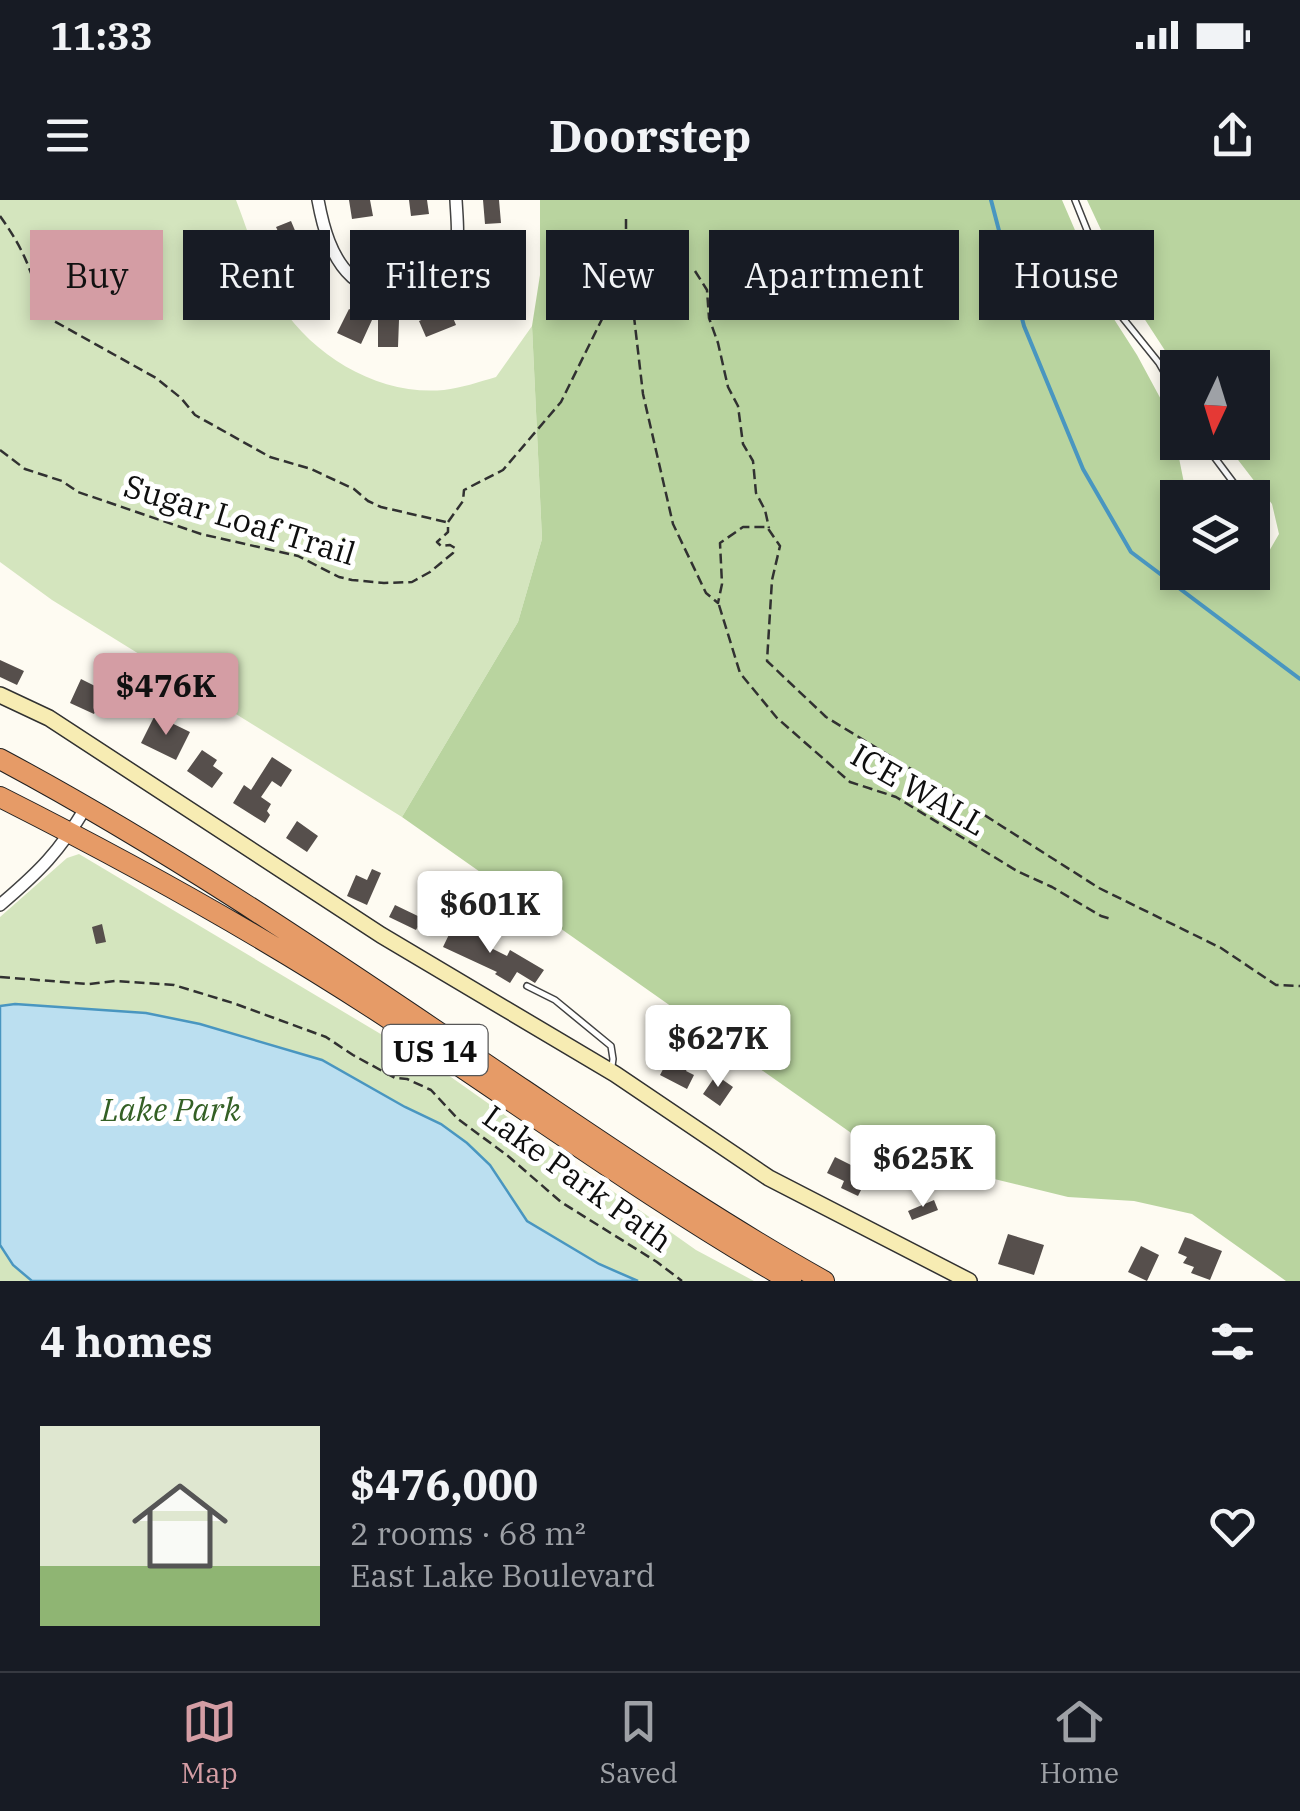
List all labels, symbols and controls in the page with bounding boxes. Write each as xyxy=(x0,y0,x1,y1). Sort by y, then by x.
text: 11:33 xyxy=(50,11,153,60)
text: Doorstep xyxy=(549,106,751,164)
icon: menu xyxy=(40,108,95,163)
icon: share xyxy=(1205,108,1260,163)
chip: Buy xyxy=(30,230,163,320)
chip: Rent xyxy=(183,230,330,320)
chip: Filters xyxy=(350,230,526,320)
chip: New xyxy=(546,230,689,320)
chip: Apartment xyxy=(709,230,959,320)
chip: House xyxy=(979,230,1154,320)
north arrow xyxy=(1160,350,1270,460)
map controls xyxy=(1160,350,1270,590)
street label: Sugar Loaf Trail xyxy=(119,464,361,574)
button: layers xyxy=(1160,480,1270,590)
pin: $476K xyxy=(96,653,236,738)
text: $476K xyxy=(115,664,217,706)
street label: ICE WALL xyxy=(844,733,994,845)
pin: $601K xyxy=(420,871,560,956)
text: $601K xyxy=(439,882,541,924)
pin: $627K xyxy=(648,1005,788,1090)
text: $627K xyxy=(667,1016,769,1058)
road number: US 14 xyxy=(382,1025,488,1075)
park label: Lake Park xyxy=(100,1088,241,1130)
street label: Lake Park Path xyxy=(475,1095,681,1261)
pin: $625K xyxy=(853,1125,993,1210)
text: $625K xyxy=(872,1136,974,1178)
text: 4 homes xyxy=(40,1314,213,1369)
icon: filters xyxy=(1205,1314,1260,1369)
text: $476,000 xyxy=(350,1457,538,1512)
icon: home xyxy=(120,1466,240,1586)
icon: heart xyxy=(1205,1499,1260,1554)
text: 2 rooms · 68 m² xyxy=(350,1512,586,1554)
text: East Lake Boulevard xyxy=(350,1554,655,1596)
tab: Map xyxy=(181,1694,238,1791)
tab: Saved xyxy=(599,1694,678,1791)
tab: Home xyxy=(1040,1694,1119,1791)

